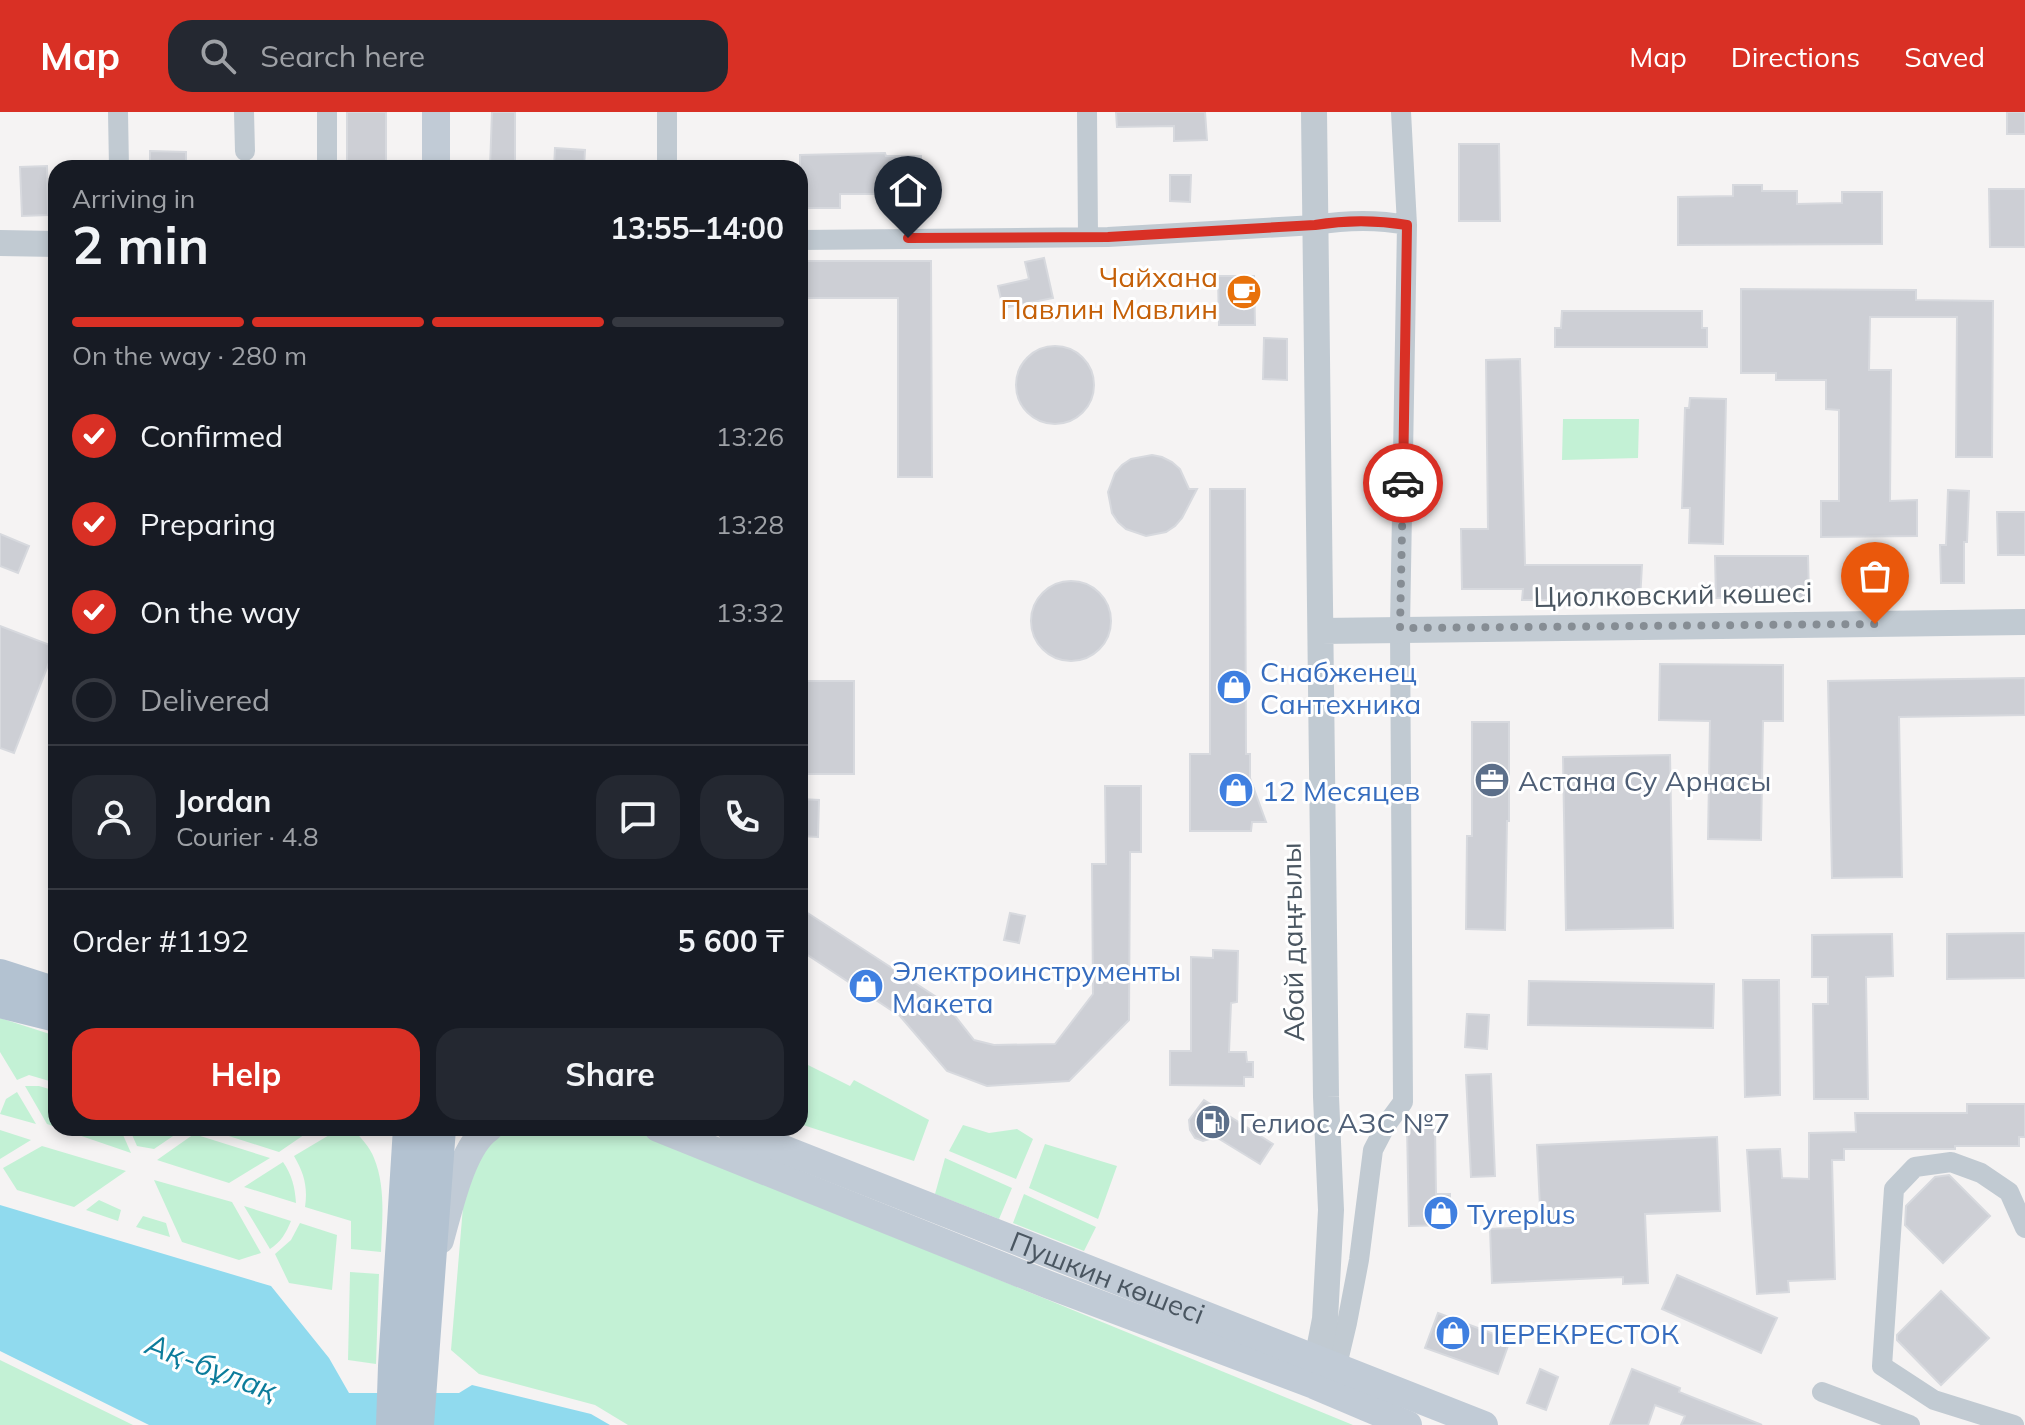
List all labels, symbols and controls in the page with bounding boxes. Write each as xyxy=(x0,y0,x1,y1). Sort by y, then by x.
search box xyxy=(168,20,728,92)
text: Map xyxy=(40,32,120,80)
icon: search xyxy=(196,34,240,78)
text: Search here xyxy=(260,37,425,75)
text: Map xyxy=(1629,39,1687,74)
text: Directions xyxy=(1731,39,1860,74)
text: Saved xyxy=(1904,39,1985,74)
pin xyxy=(874,156,942,238)
icon: home xyxy=(886,168,930,212)
text: Arriving in xyxy=(72,182,195,215)
text: 13:55–14:00 xyxy=(610,209,784,247)
text: 2 min xyxy=(72,212,209,277)
place label: Чайхана Павлин Мавлин xyxy=(1000,259,1218,326)
cafe icon: Чайхана Павлин Мавлин xyxy=(1225,273,1263,311)
text: On the way · 280 m xyxy=(72,339,307,372)
icon: check xyxy=(72,414,116,458)
text: Confirmed xyxy=(140,417,283,455)
text: 13:26 xyxy=(716,420,784,453)
courier xyxy=(1363,443,1443,523)
icon: car xyxy=(1381,461,1425,505)
icon: check xyxy=(72,502,116,546)
text: Preparing xyxy=(140,505,276,543)
text: 13:28 xyxy=(716,508,784,541)
pin xyxy=(1841,542,1909,624)
icon: bag xyxy=(1853,554,1897,598)
street label: Циолковский көшесі xyxy=(1533,574,1813,614)
icon: check xyxy=(72,590,116,634)
text: On the way xyxy=(140,593,300,631)
text: 13:32 xyxy=(716,596,784,629)
place label: Снабженец Сантехника xyxy=(1260,654,1421,721)
shop icon: Снабженец Сантехника xyxy=(1215,668,1253,706)
text: Delivered xyxy=(140,681,270,719)
office icon: Астана Су Арнасы xyxy=(1473,761,1511,799)
place label: Астана Су Арнасы xyxy=(1518,763,1771,798)
shop icon: 12 Месяцев xyxy=(1217,771,1255,809)
place label: 12 Месяцев xyxy=(1262,773,1420,808)
button: person xyxy=(72,775,156,859)
button: chat xyxy=(596,775,680,859)
button: phone xyxy=(700,775,784,859)
text: Jordan xyxy=(176,782,271,820)
text: Courier · 4.8 xyxy=(176,820,319,853)
street label: Абай даңғылы xyxy=(1273,842,1311,1042)
text: Order #1192 xyxy=(72,922,249,960)
text: 5 600 ₸ xyxy=(678,922,784,960)
place label: Электроинструменты Макета xyxy=(892,953,1181,1020)
shop icon: Электроинструменты Макета xyxy=(847,967,885,1005)
button: Help xyxy=(72,1028,420,1120)
button: Share xyxy=(436,1028,784,1120)
fuel station icon: Гелиос АЗС №7 xyxy=(1194,1103,1232,1141)
place label: Гелиос АЗС №7 xyxy=(1239,1105,1450,1140)
shop icon: Tyreplus xyxy=(1422,1194,1460,1232)
place label: Tyreplus xyxy=(1467,1196,1576,1231)
street label: Пушкин көшесі xyxy=(1005,1223,1210,1331)
shop icon: ПЕРЕКРЕСТОК xyxy=(1434,1314,1472,1352)
place label: ПЕРЕКРЕСТОК xyxy=(1479,1316,1680,1351)
water label: Ақ-бұлақ xyxy=(140,1324,283,1409)

